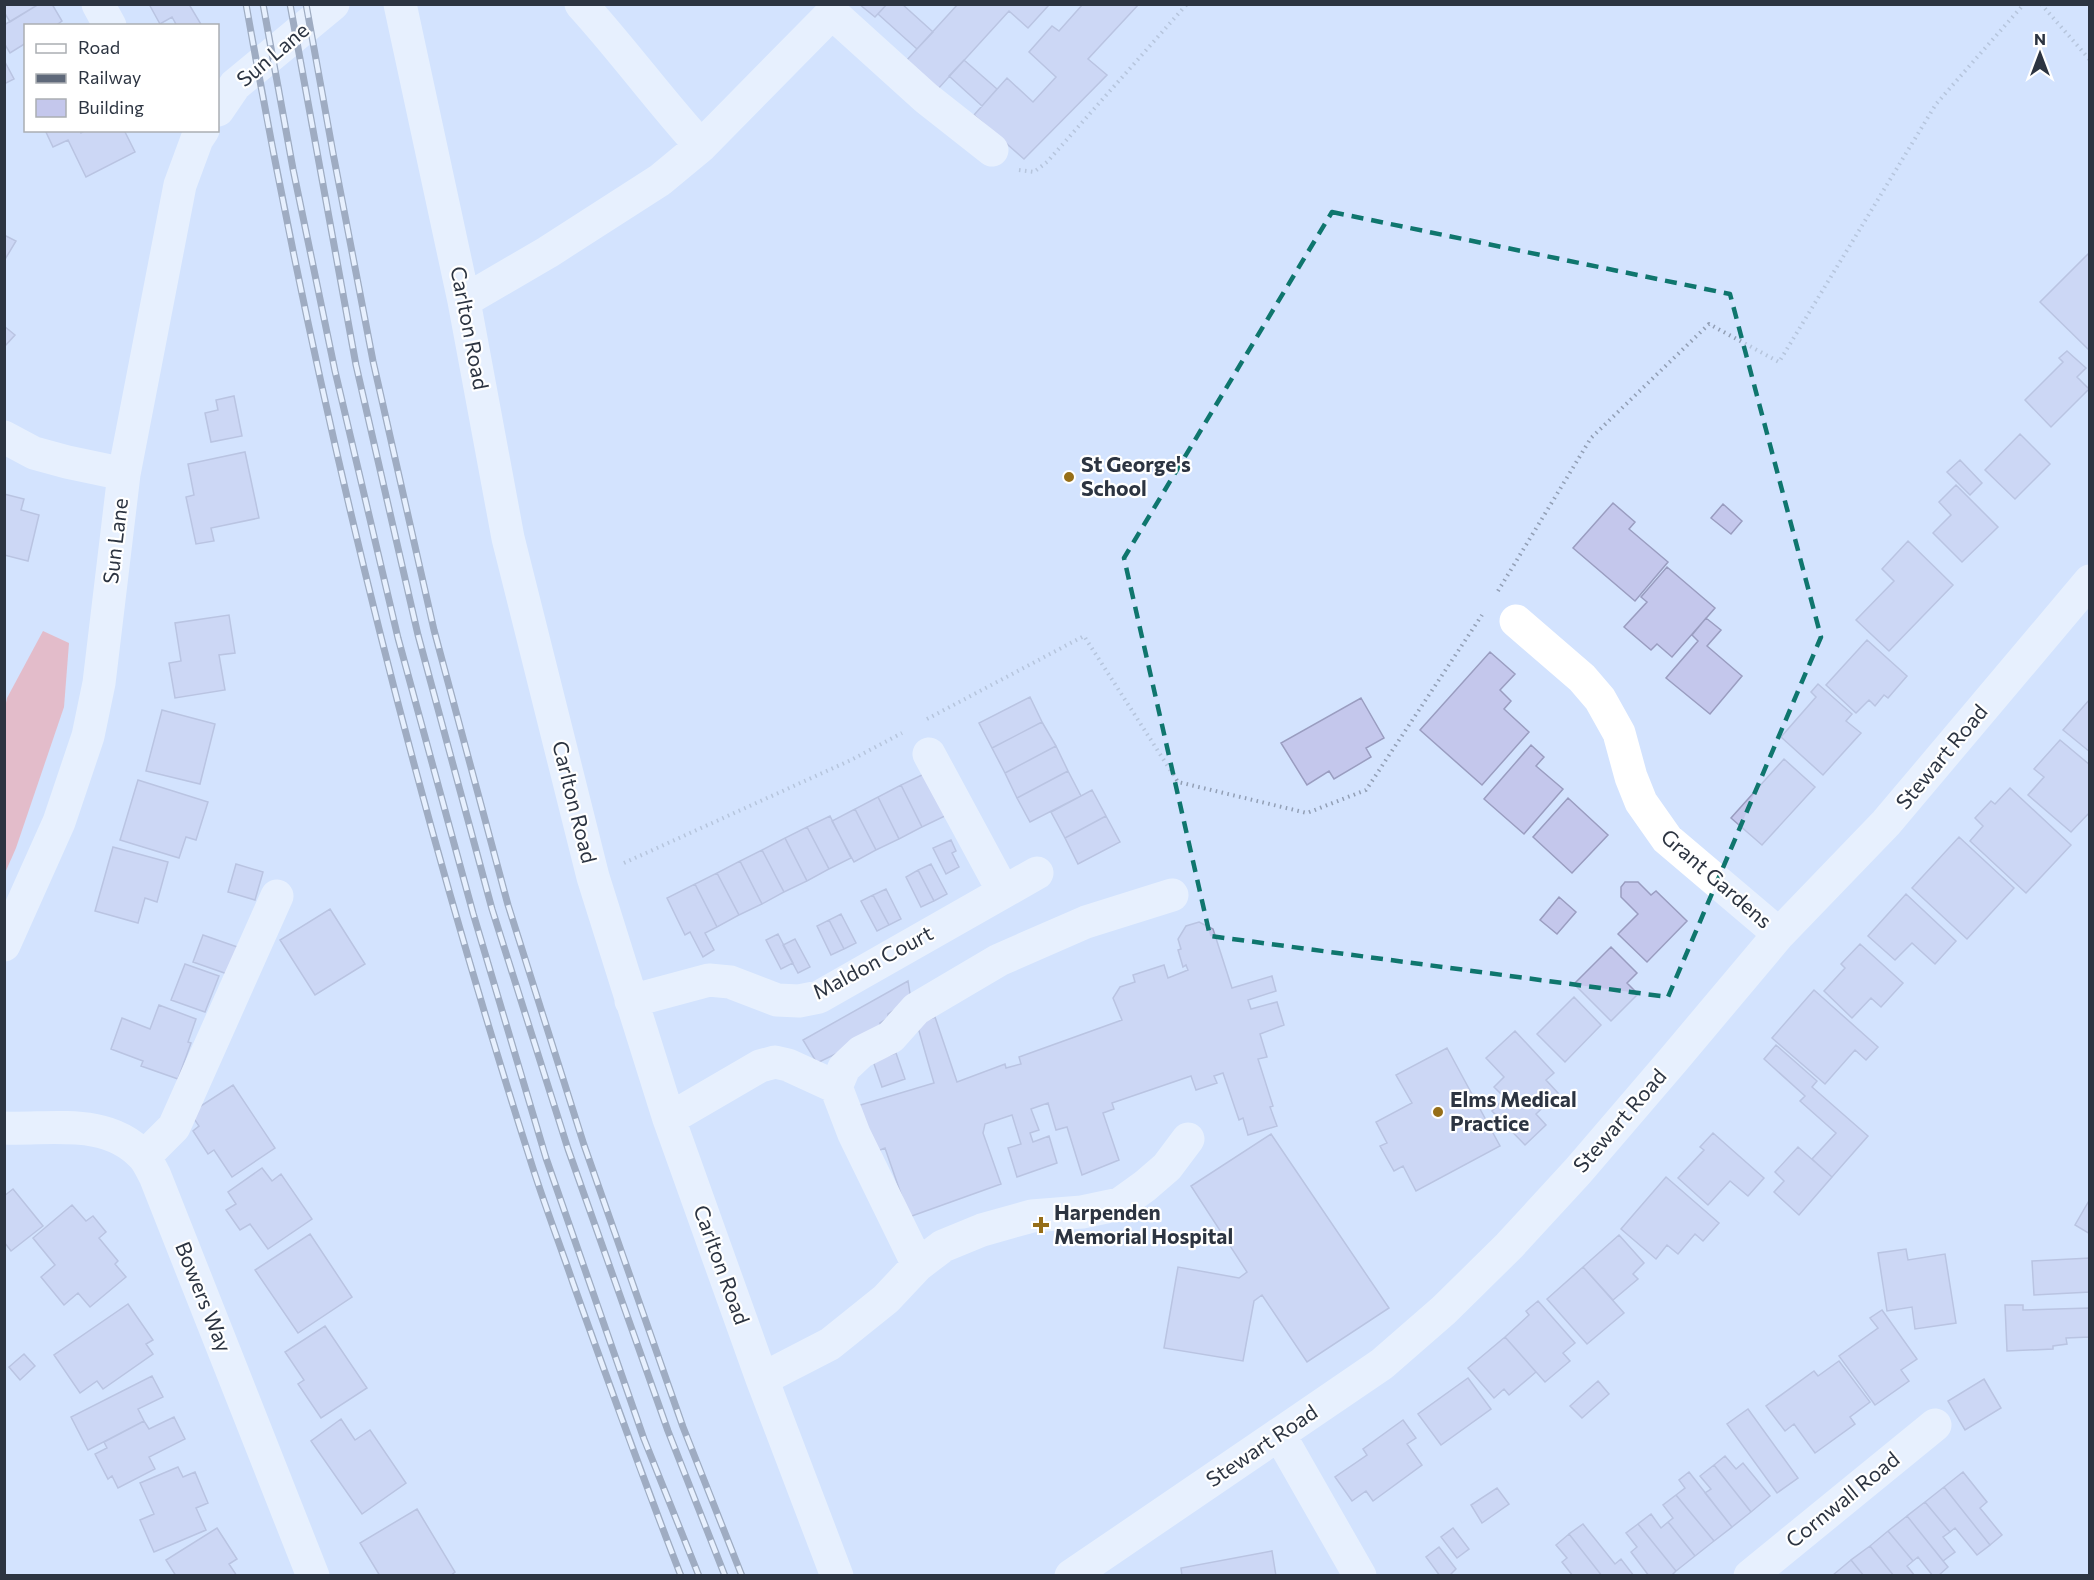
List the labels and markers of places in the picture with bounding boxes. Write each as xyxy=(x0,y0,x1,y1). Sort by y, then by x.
place label: St George's School xyxy=(1081,451,1191,500)
marker: St George's School xyxy=(1062,470,1076,484)
place label: Elms Medical Practice xyxy=(1450,1086,1577,1135)
marker: Elms Medical Practice xyxy=(1431,1105,1445,1119)
place label: Harpenden Memorial Hospital xyxy=(1054,1199,1233,1248)
marker: Harpenden Memorial Hospital xyxy=(1032,1216,1050,1234)

